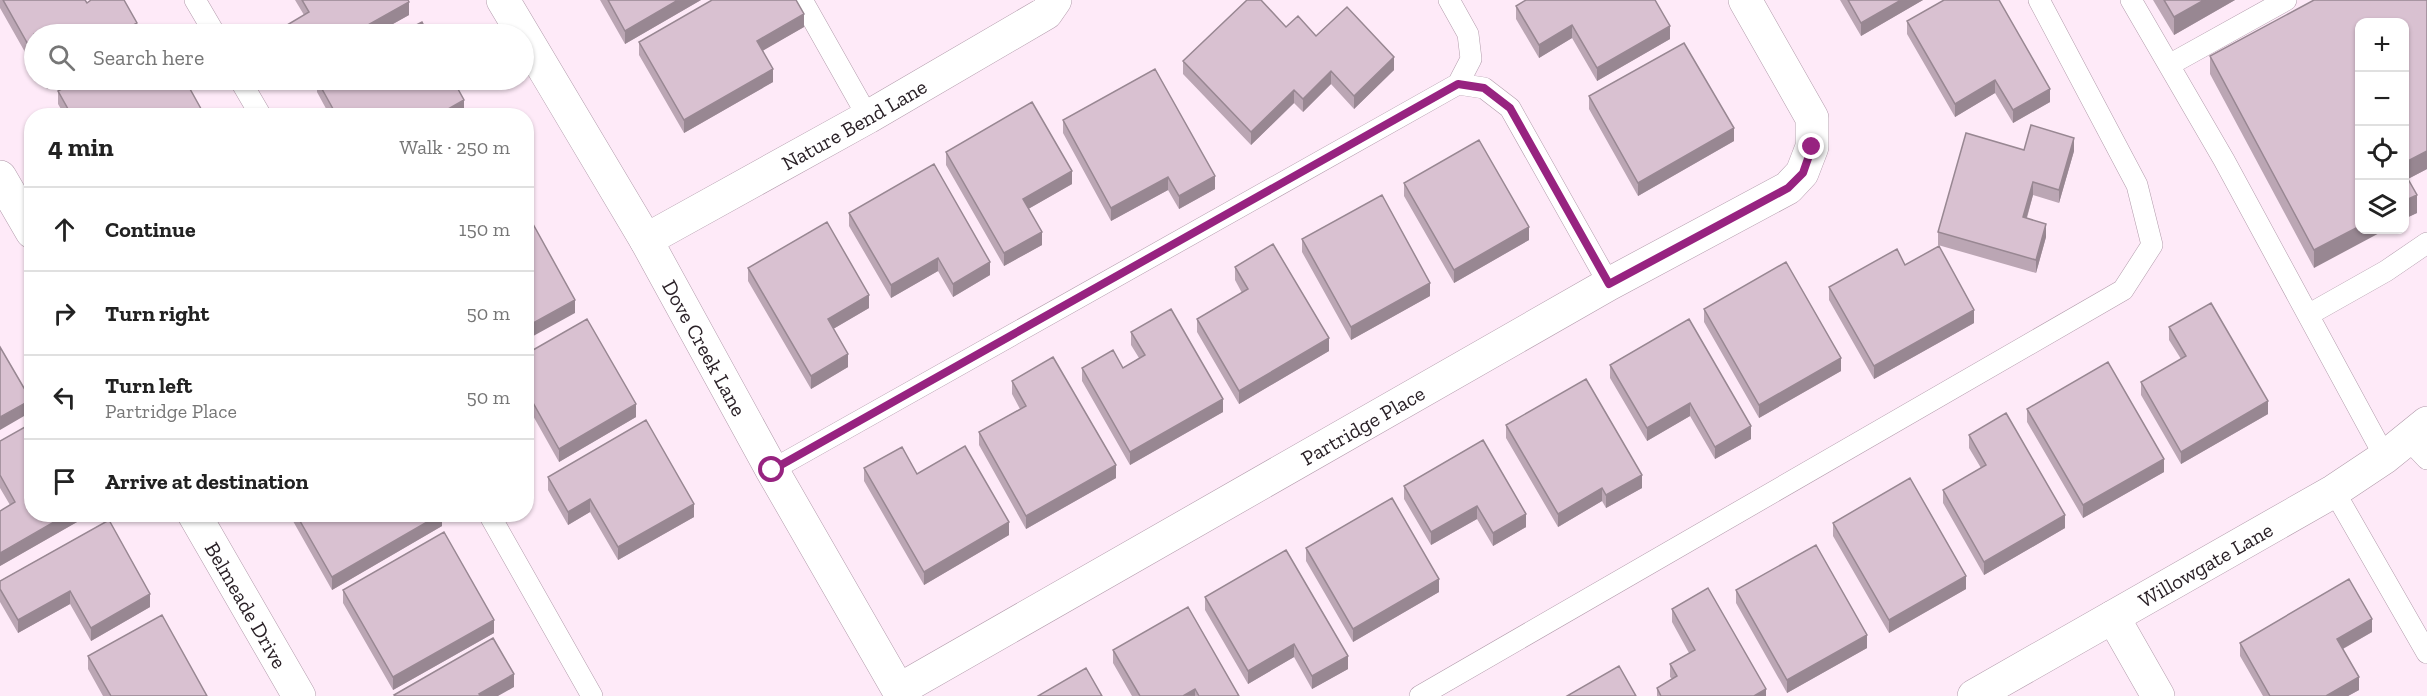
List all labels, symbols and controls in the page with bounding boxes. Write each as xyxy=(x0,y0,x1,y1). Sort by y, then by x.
map controls xyxy=(2355,18,2409,234)
button: + xyxy=(2355,18,2409,72)
search box xyxy=(24,24,534,90)
icon: search xyxy=(45,41,78,74)
text: Search here xyxy=(93,44,204,71)
button: − xyxy=(2355,72,2409,126)
street label: Nature Bend Lane xyxy=(777,73,931,175)
button: locate xyxy=(2355,126,2409,180)
text: 4 min xyxy=(48,131,114,163)
route end xyxy=(1798,133,1824,159)
text: Walk · 250 m xyxy=(400,135,510,159)
button: layers xyxy=(2355,180,2409,234)
icon: ahead xyxy=(48,213,81,246)
text: Continue xyxy=(105,216,196,243)
text: 150 m xyxy=(459,217,510,241)
street label: Dove Creek Lane xyxy=(658,275,752,420)
icon: right xyxy=(48,297,81,330)
text: Turn right xyxy=(105,300,209,327)
text: 50 m xyxy=(466,301,510,325)
text: Turn left xyxy=(105,372,192,399)
street label: Partridge Place xyxy=(1296,380,1429,470)
icon: left xyxy=(48,381,81,414)
text: 50 m xyxy=(466,385,510,409)
text: Partridge Place xyxy=(105,399,237,423)
route start xyxy=(758,456,784,482)
icon: arrive xyxy=(48,465,81,498)
text: Arrive at destination xyxy=(105,468,308,495)
street label: Willowgate Lane xyxy=(2134,516,2277,612)
street label: Belmeade Drive xyxy=(200,537,293,673)

